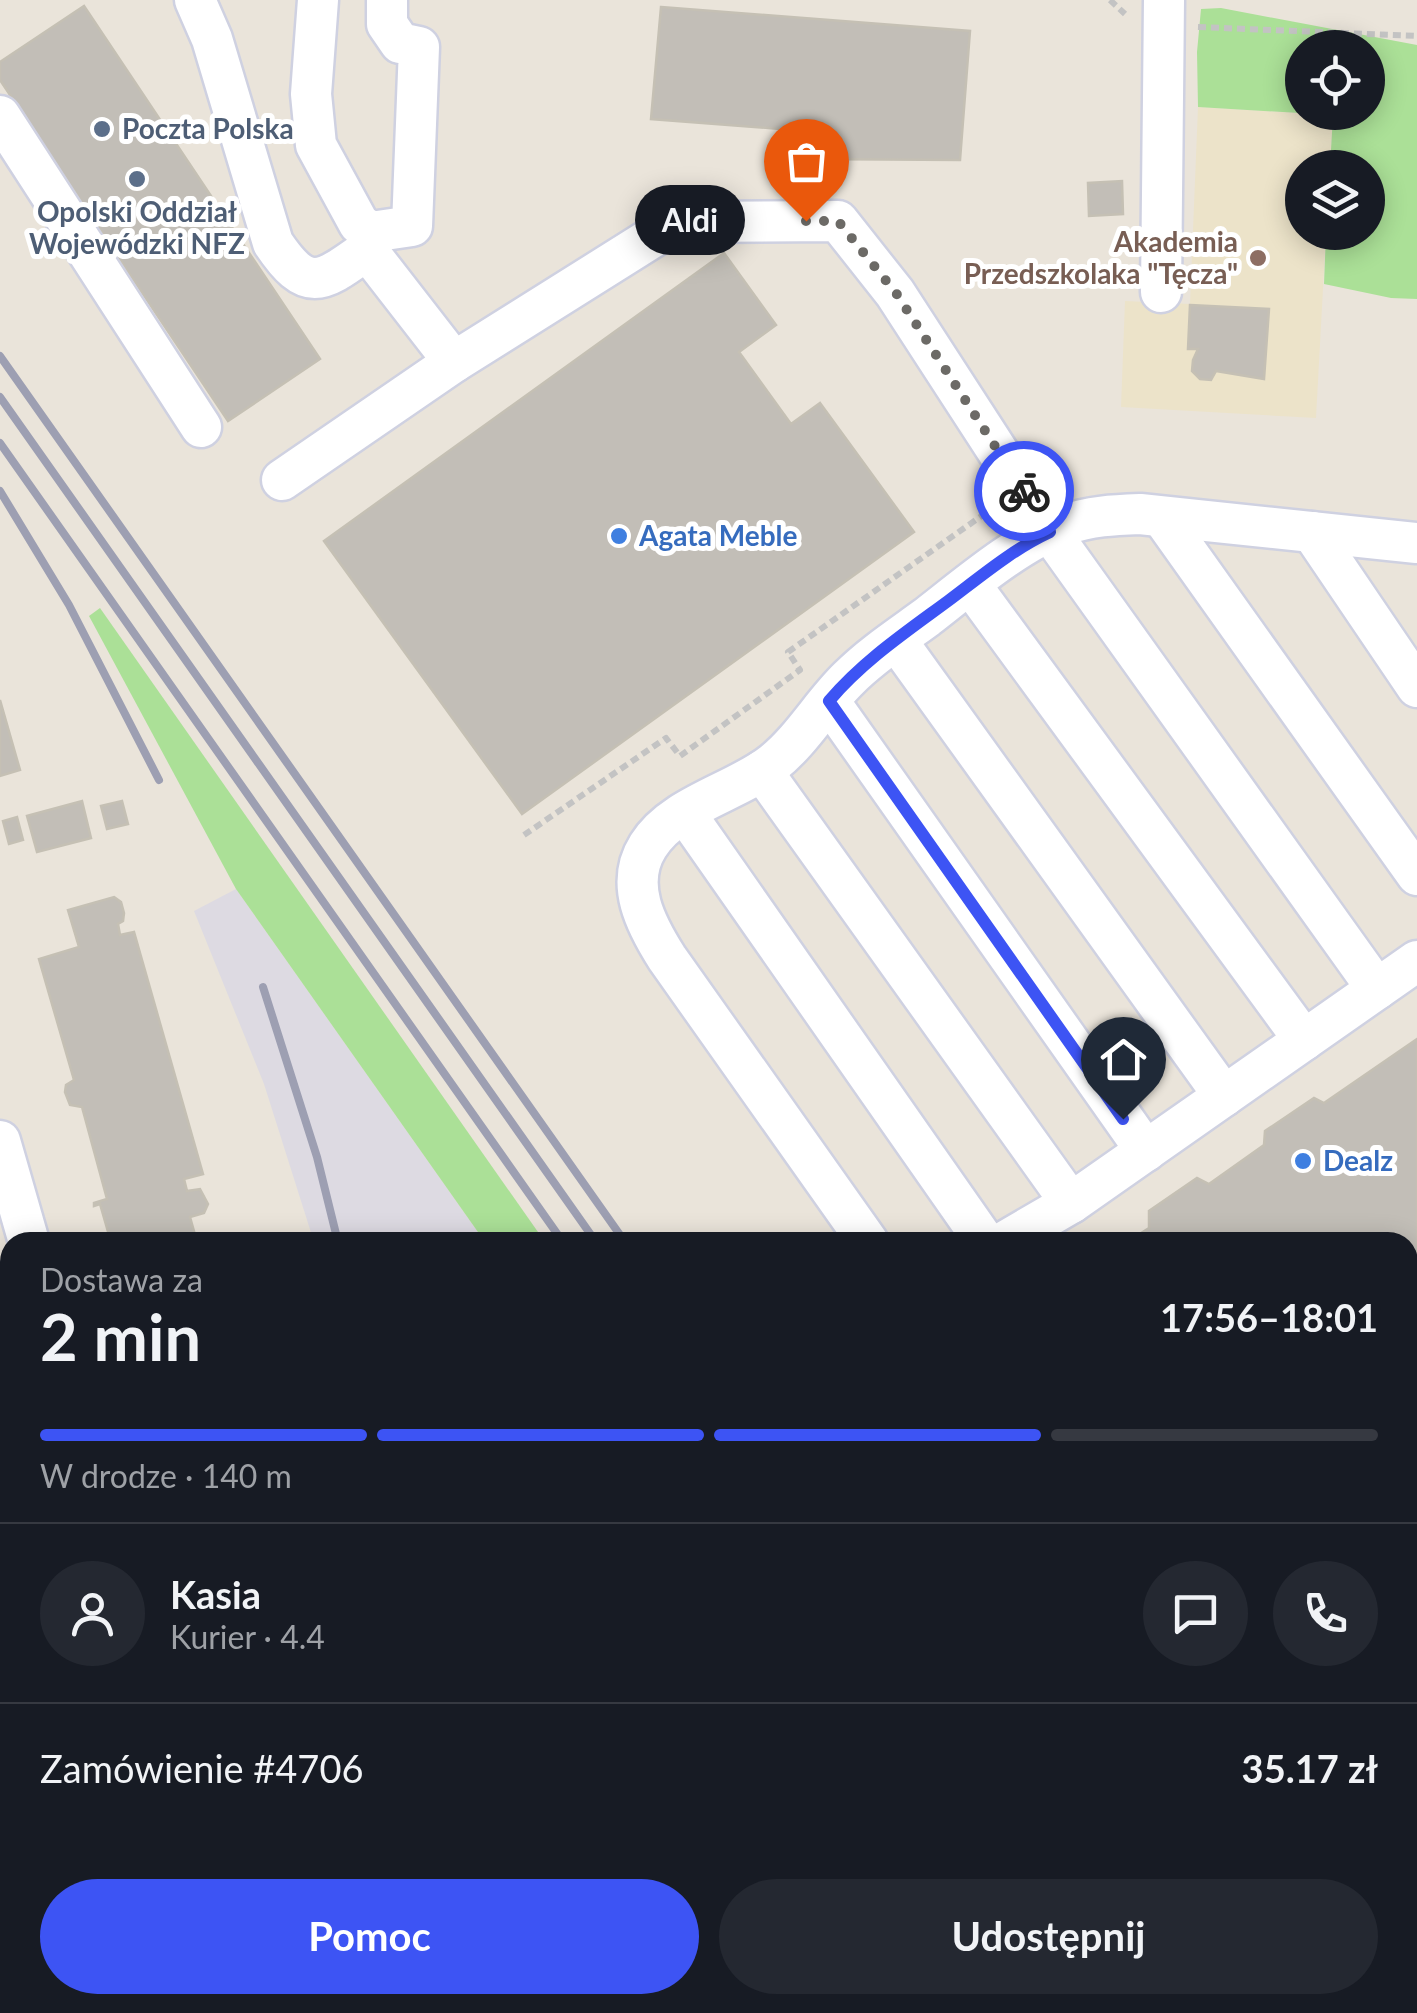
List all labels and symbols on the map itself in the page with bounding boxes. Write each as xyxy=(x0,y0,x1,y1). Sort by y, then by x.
place label: Poczta Polska xyxy=(122,111,294,145)
marker: Poczta Polska xyxy=(91,118,113,140)
pin xyxy=(764,119,849,222)
marker: Opolski Oddział Wojewódzki NFZ xyxy=(126,168,148,190)
callout: Aldi xyxy=(636,186,746,256)
place label: Opolski Oddział Wojewódzki NFZ xyxy=(29,194,245,260)
place label: Akademia Przedszkolaka "Tęcza" xyxy=(964,224,1238,290)
marker: Akademia Przedszkolaka "Tęcza" xyxy=(1247,247,1269,269)
courier xyxy=(974,441,1074,541)
place label: Agata Meble xyxy=(638,518,797,552)
marker: Agata Meble xyxy=(608,525,630,547)
pin xyxy=(1081,1017,1166,1120)
place label: Dealz xyxy=(1323,1143,1393,1177)
marker: Dealz xyxy=(1292,1150,1314,1172)

